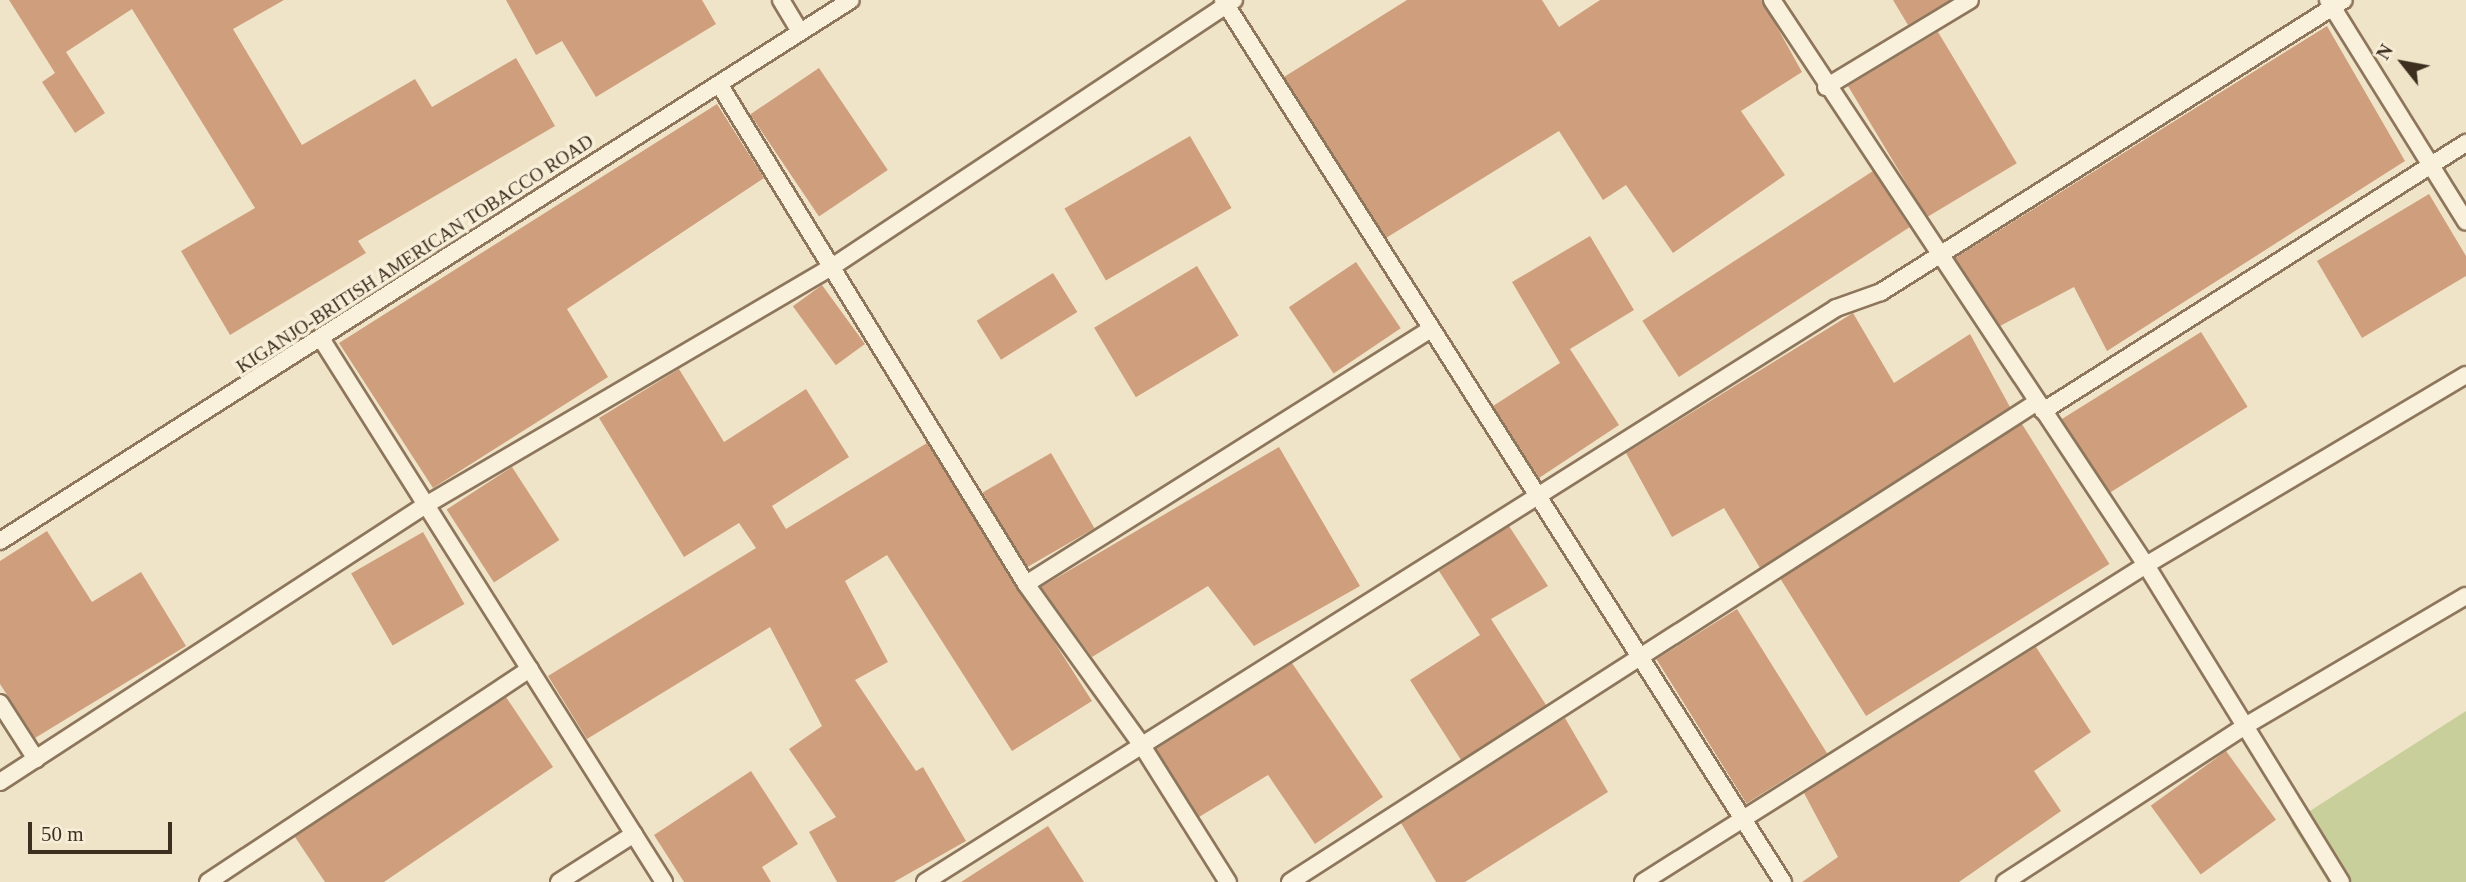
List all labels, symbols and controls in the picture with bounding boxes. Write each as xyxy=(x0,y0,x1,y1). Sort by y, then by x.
north arrow xyxy=(2368,28,2438,98)
text: N xyxy=(2372,41,2397,63)
street label: KIGANJO-BRITISH AMERICAN TOBACCO ROAD xyxy=(232,129,598,379)
scale bar xyxy=(32,808,175,852)
text: 50 m xyxy=(41,822,84,846)

